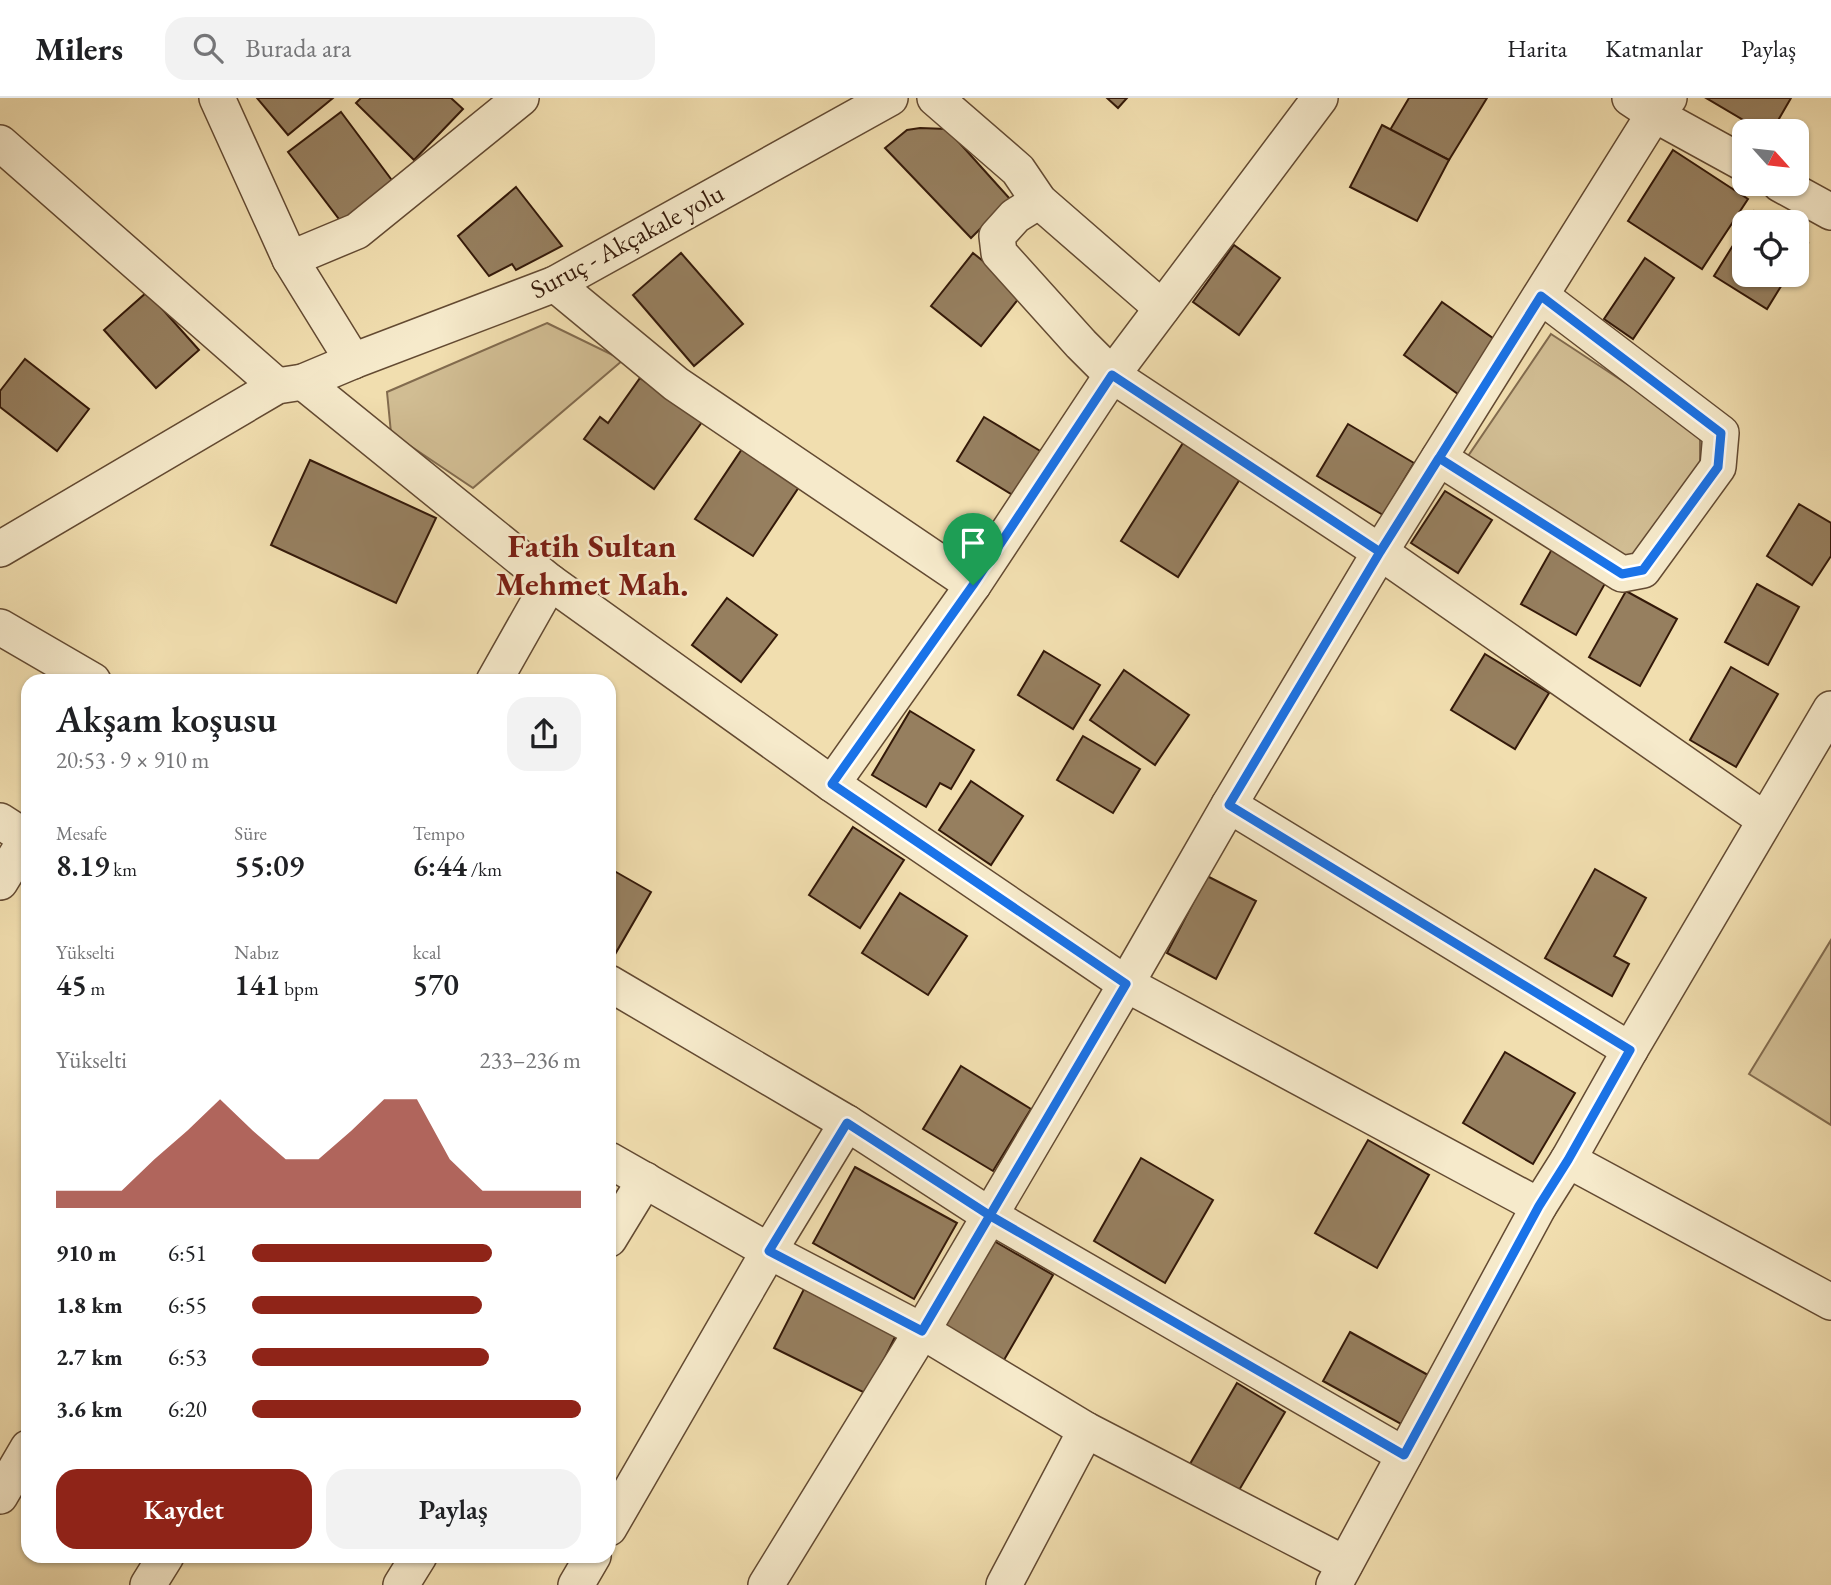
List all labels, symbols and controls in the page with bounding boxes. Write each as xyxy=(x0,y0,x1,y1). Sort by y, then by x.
search box xyxy=(165,17,655,80)
text: Milers xyxy=(35,27,123,70)
icon: search xyxy=(189,29,227,67)
text: Burada ara xyxy=(245,31,351,65)
text: Harita xyxy=(1507,33,1567,64)
text: Katmanlar xyxy=(1605,33,1703,64)
text: Paylaş xyxy=(1741,33,1796,64)
north arrow xyxy=(1732,119,1810,196)
map controls xyxy=(1732,119,1809,287)
street label: Suruç - Akçakale yolu xyxy=(524,176,730,306)
button: locate xyxy=(1732,210,1809,287)
pin xyxy=(943,513,1003,585)
district label: Fatih Sultan Mehmet Mah. xyxy=(495,524,689,605)
icon: arrive xyxy=(954,524,992,562)
text: Akşam koşusu xyxy=(56,694,277,743)
button: share xyxy=(507,697,581,771)
text: 20:53 · 9 × 910 m xyxy=(56,745,209,775)
text: Mesafe xyxy=(56,821,107,846)
text: Süre xyxy=(234,821,267,846)
text: Tempo xyxy=(413,821,465,846)
text: 8.19 xyxy=(56,846,109,885)
text: 55:09 xyxy=(234,846,304,885)
text: 6:44 xyxy=(413,846,467,885)
text: km xyxy=(109,857,137,882)
text: /km xyxy=(467,857,502,882)
text: Yükselti xyxy=(56,940,115,965)
text: Nabız xyxy=(234,940,279,965)
text: kcal xyxy=(413,940,441,965)
text: 45 xyxy=(56,965,87,1004)
text: 141 xyxy=(234,965,281,1004)
text: 570 xyxy=(413,965,459,1004)
text: m xyxy=(87,976,105,1001)
text: bpm xyxy=(281,976,319,1001)
text: Yükselti xyxy=(56,1045,127,1075)
text: 233–236 m xyxy=(480,1045,581,1075)
text: 910 m xyxy=(56,1238,117,1268)
text: 6:51 xyxy=(168,1238,207,1268)
text: 1.8 km xyxy=(56,1290,123,1320)
text: 6:55 xyxy=(168,1290,207,1320)
text: 2.7 km xyxy=(56,1342,123,1372)
text: 6:53 xyxy=(168,1342,207,1372)
text: 3.6 km xyxy=(56,1394,123,1424)
text: 6:20 xyxy=(168,1394,207,1424)
button: Kaydet xyxy=(56,1469,312,1549)
button: Paylaş xyxy=(326,1469,581,1549)

